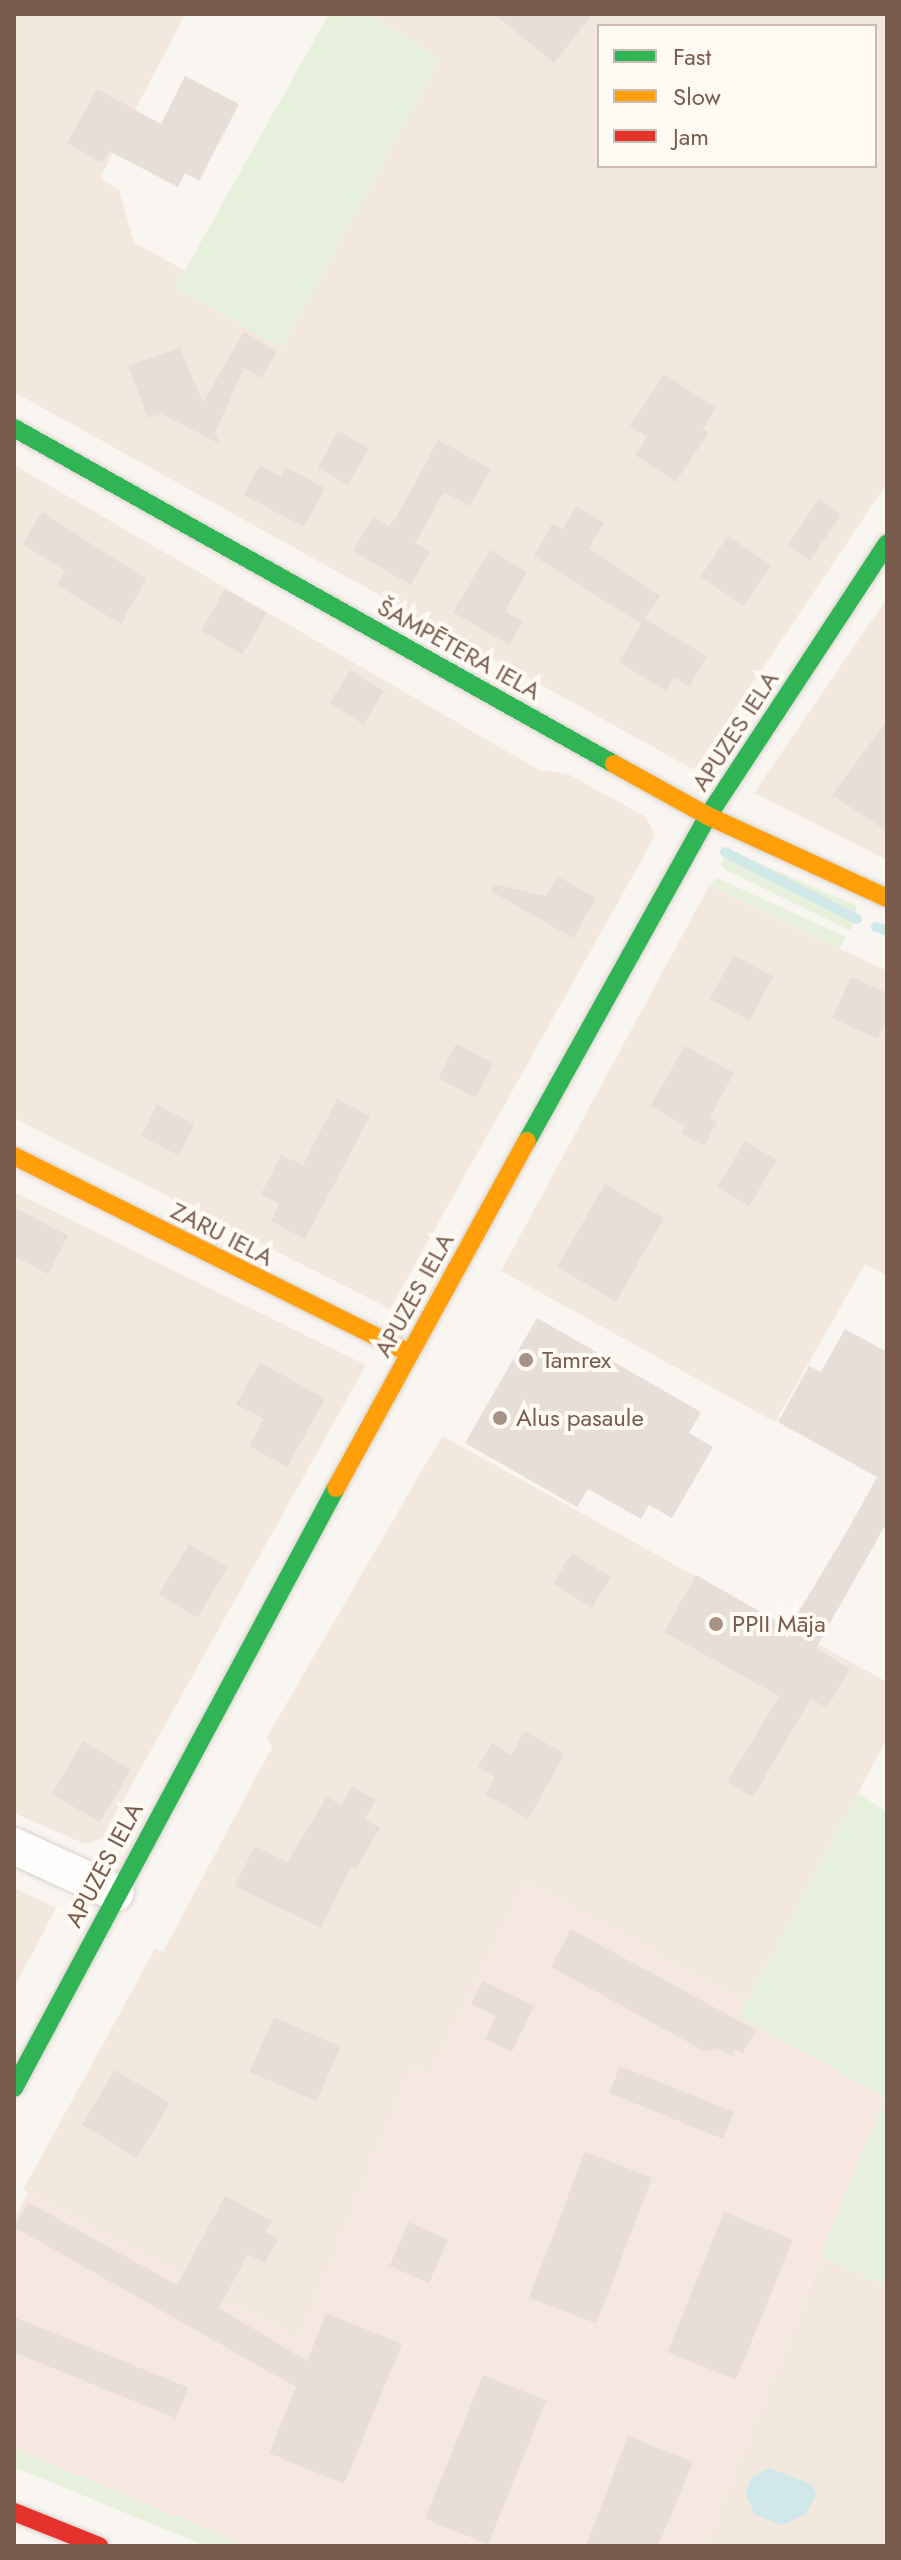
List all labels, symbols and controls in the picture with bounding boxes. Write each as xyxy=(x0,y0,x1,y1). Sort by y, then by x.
legend xyxy=(597,24,877,168)
text: Fast xyxy=(673,39,711,74)
text: Slow xyxy=(673,79,721,114)
text: Jam xyxy=(673,119,709,154)
street label: ŠAMPĒTERA IELA xyxy=(372,592,546,706)
street label: APUZES IELA xyxy=(686,666,784,796)
street label: ZARU IELA xyxy=(166,1196,278,1272)
street label: APUZES IELA xyxy=(368,1228,460,1362)
place label: Tamrex xyxy=(542,1346,611,1374)
marker: Tamrex xyxy=(517,1351,535,1369)
place label: Alus pasaule xyxy=(516,1404,644,1432)
marker: Alus pasaule xyxy=(491,1409,509,1427)
place label: PPII Māja xyxy=(732,1610,826,1638)
marker: PPII Māja xyxy=(707,1615,725,1633)
street label: APUZES IELA xyxy=(59,1798,149,1932)

